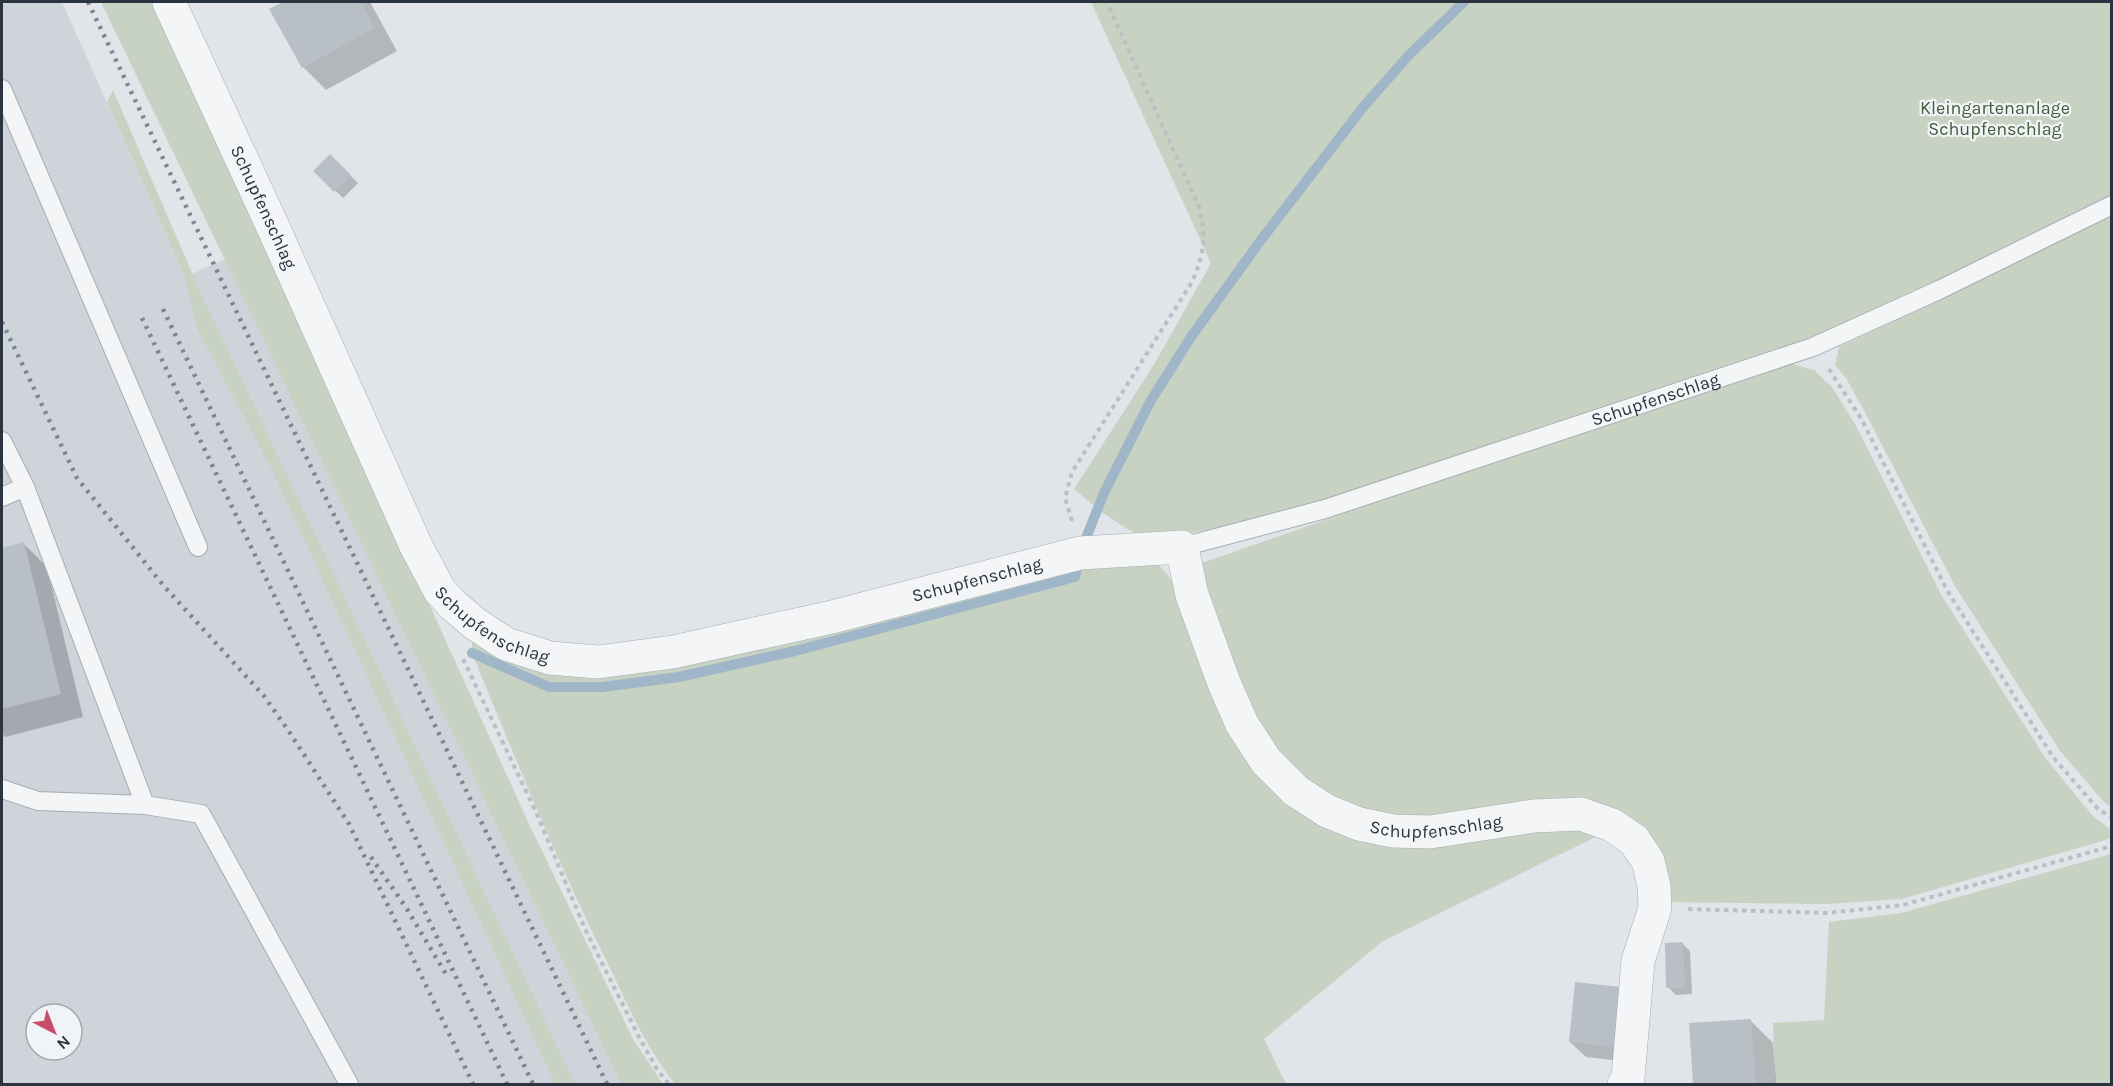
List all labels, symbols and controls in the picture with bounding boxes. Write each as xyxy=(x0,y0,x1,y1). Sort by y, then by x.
park label: Kleingartenanlage Schupfenschlag xyxy=(1920,97,2070,140)
street label: Schupfenschlag xyxy=(226,142,301,272)
street label: Schupfenschlag xyxy=(1588,368,1722,431)
street label: Schupfenschlag xyxy=(910,552,1044,607)
street label: Schupfenschlag xyxy=(430,581,552,668)
street label: Schupfenschlag xyxy=(1368,810,1504,843)
north arrow xyxy=(24,1002,84,1062)
text: N xyxy=(53,1032,74,1054)

